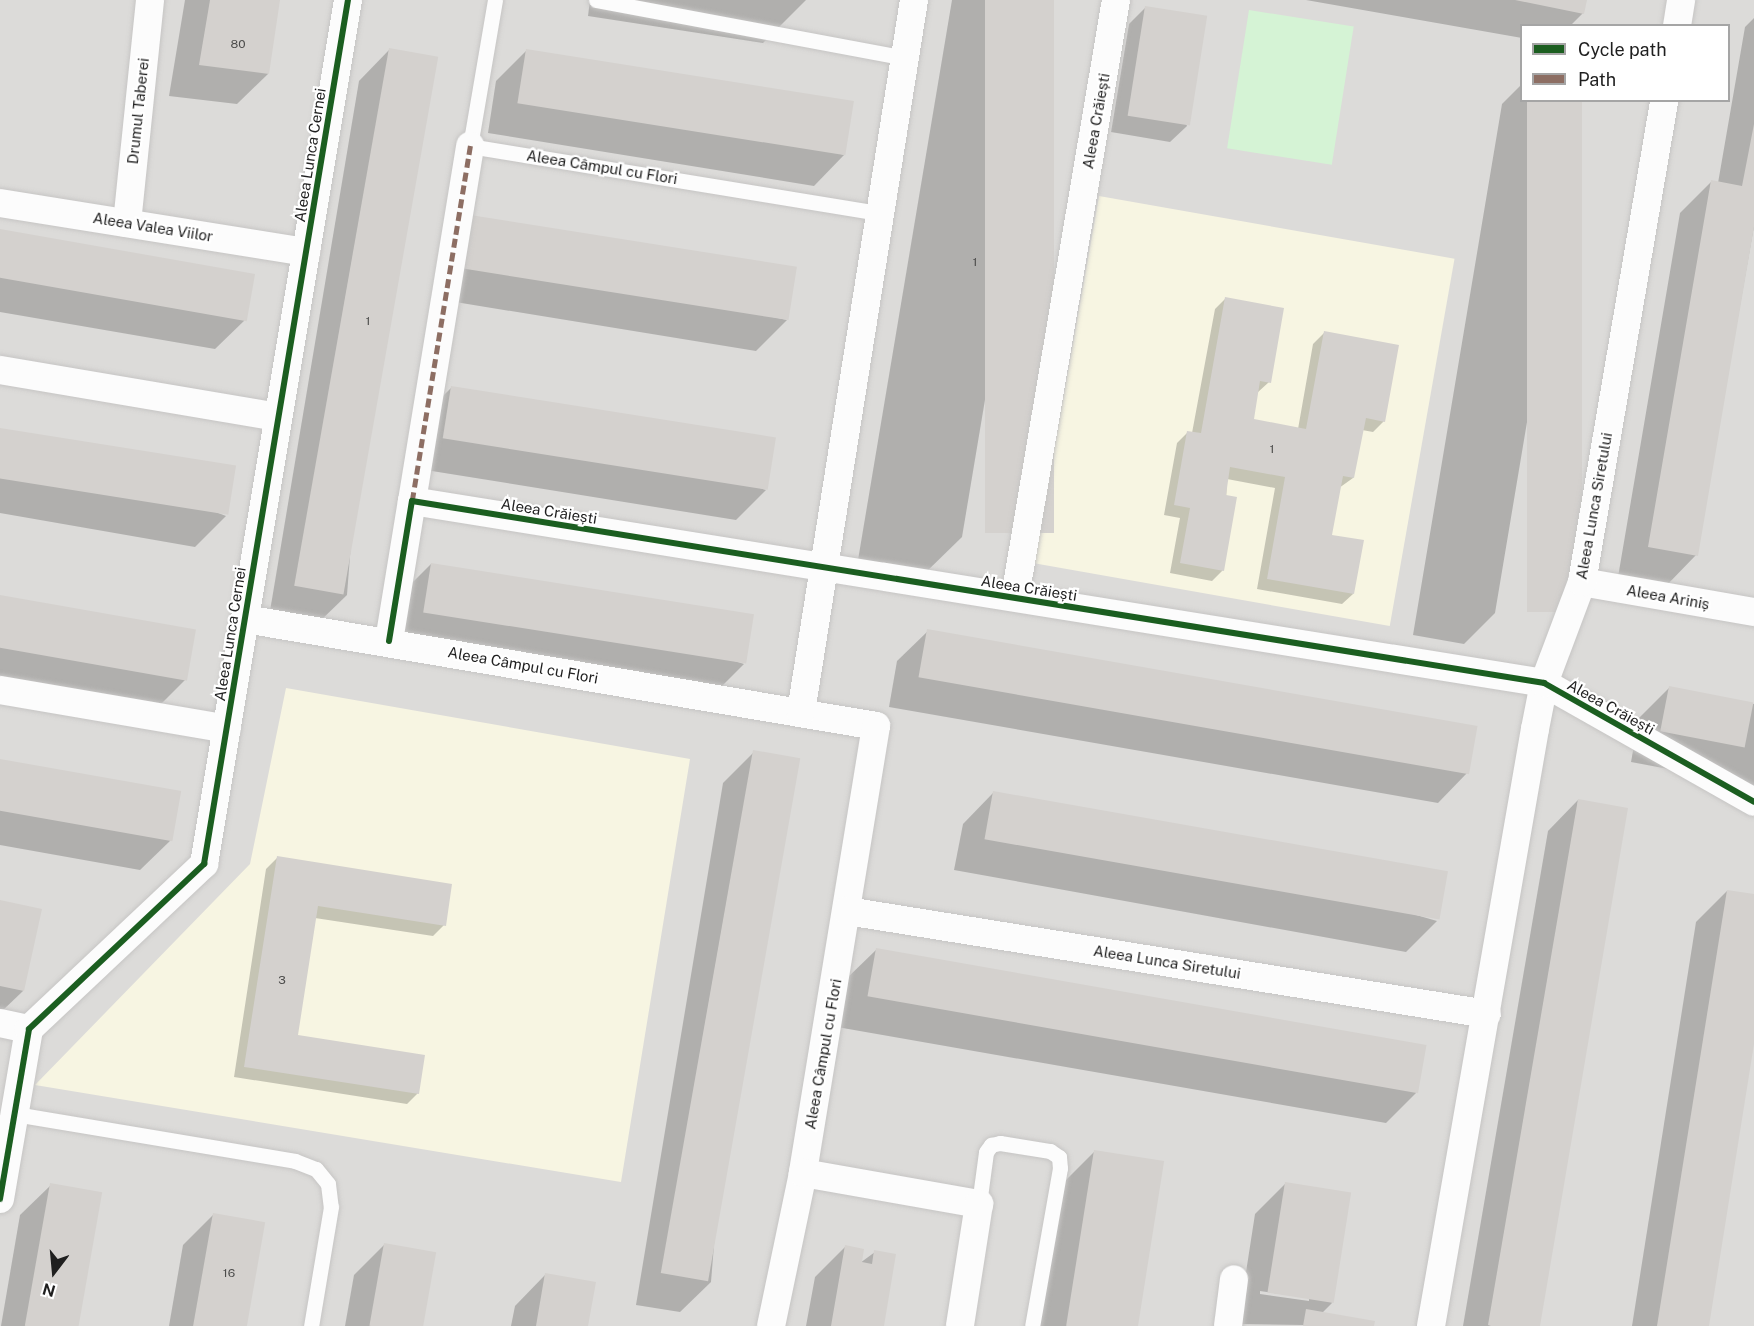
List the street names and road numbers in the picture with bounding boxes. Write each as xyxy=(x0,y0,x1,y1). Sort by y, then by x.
street label: Drumul Taberei xyxy=(123,57,153,165)
street label: Aleea Crăiești xyxy=(1079,72,1113,170)
street label: Aleea Lunca Cernei xyxy=(291,87,329,223)
street label: Aleea Câmpul cu Flori xyxy=(525,146,679,188)
street label: Aleea Valea Viilor xyxy=(91,209,215,245)
street label: Aleea Lunca Siretului xyxy=(1572,431,1616,581)
street label: Aleea Crăiești xyxy=(500,495,598,527)
street label: Aleea Lunca Cernei xyxy=(211,566,249,702)
street label: Aleea Crăiești xyxy=(980,572,1078,604)
street label: Aleea Ariniș xyxy=(1625,581,1711,613)
street label: Aleea Câmpul cu Flori xyxy=(446,643,600,687)
street label: Aleea Crăiești xyxy=(1564,676,1658,738)
street label: Aleea Lunca Siretului xyxy=(1092,941,1242,983)
street label: Aleea Câmpul cu Flori xyxy=(801,977,845,1131)

